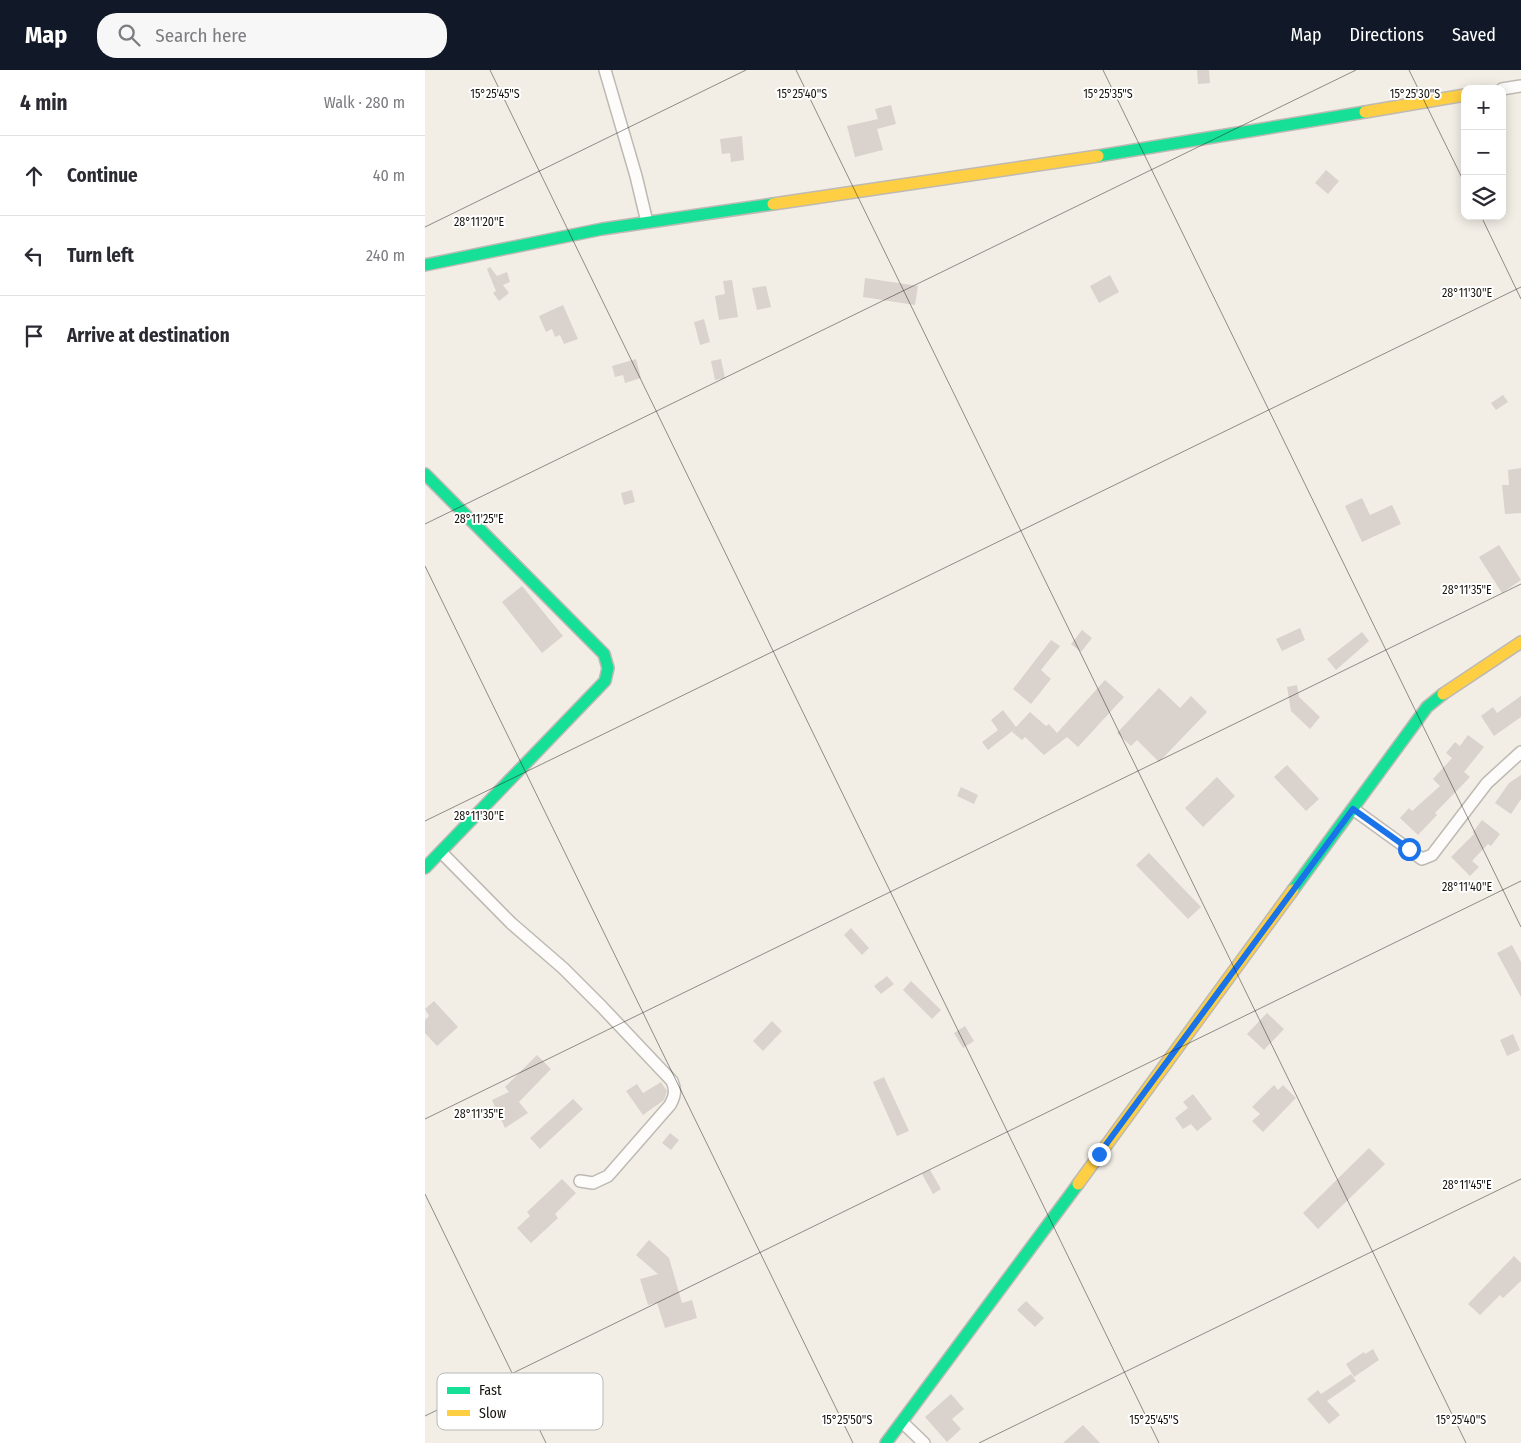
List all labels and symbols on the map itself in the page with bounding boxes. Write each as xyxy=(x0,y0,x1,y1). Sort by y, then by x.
text: 15°25'45"S xyxy=(470,87,520,101)
text: 15°25'40"S xyxy=(777,87,827,101)
text: 15°25'35"S xyxy=(1083,87,1133,101)
text: 15°25'30"S xyxy=(1390,87,1440,101)
text: 28°11'20"E xyxy=(454,215,504,229)
text: 28°11'30"E xyxy=(1442,286,1492,300)
text: 28°11'25"E xyxy=(454,512,504,526)
text: 28°11'35"E xyxy=(1442,583,1492,597)
text: 28°11'30"E xyxy=(454,809,504,823)
route start xyxy=(1398,838,1421,861)
text: 28°11'40"E xyxy=(1442,880,1492,894)
text: 28°11'35"E xyxy=(454,1107,504,1121)
route end xyxy=(1088,1143,1111,1166)
text: 28°11'45"E xyxy=(1442,1178,1492,1192)
legend xyxy=(437,1373,603,1430)
text: Fast xyxy=(479,1382,502,1399)
text: Slow xyxy=(479,1405,506,1422)
text: 15°25'50"S xyxy=(822,1413,872,1427)
text: 15°25'45"S xyxy=(1129,1413,1179,1427)
text: 15°25'40"S xyxy=(1436,1413,1486,1427)

